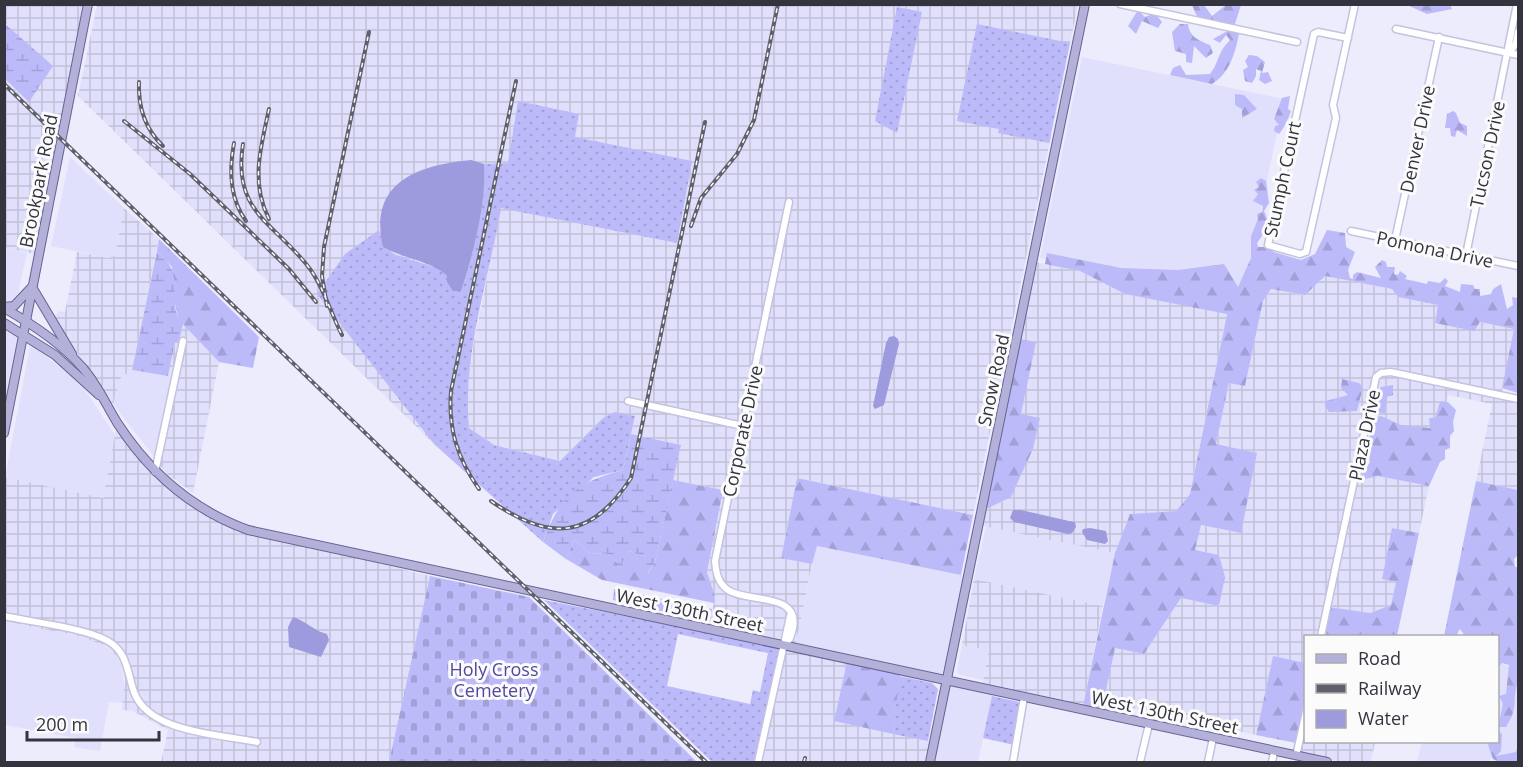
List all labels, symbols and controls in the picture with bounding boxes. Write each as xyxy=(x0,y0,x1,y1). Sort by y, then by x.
street label: Denver Drive xyxy=(1394,83,1440,195)
street label: Tucson Drive xyxy=(1464,98,1510,210)
street label: Brookpark Road xyxy=(13,112,63,250)
street label: Stumph Court xyxy=(1258,119,1306,239)
street label: Pomona Drive xyxy=(1374,225,1496,273)
street label: Snow Road xyxy=(972,332,1014,428)
street label: Corporate Drive xyxy=(716,363,768,499)
street label: Plaza Drive xyxy=(1343,387,1385,483)
street label: West 130th Street xyxy=(614,583,766,637)
legend xyxy=(1304,635,1499,743)
text: Road xyxy=(1358,646,1401,670)
park label: Holy Cross Cemetery xyxy=(449,657,539,702)
text: Railway xyxy=(1358,676,1422,700)
street label: West 130th Street xyxy=(1089,685,1241,739)
scale bar xyxy=(27,704,159,742)
text: Water xyxy=(1358,706,1409,730)
text: 200 m xyxy=(36,712,88,736)

